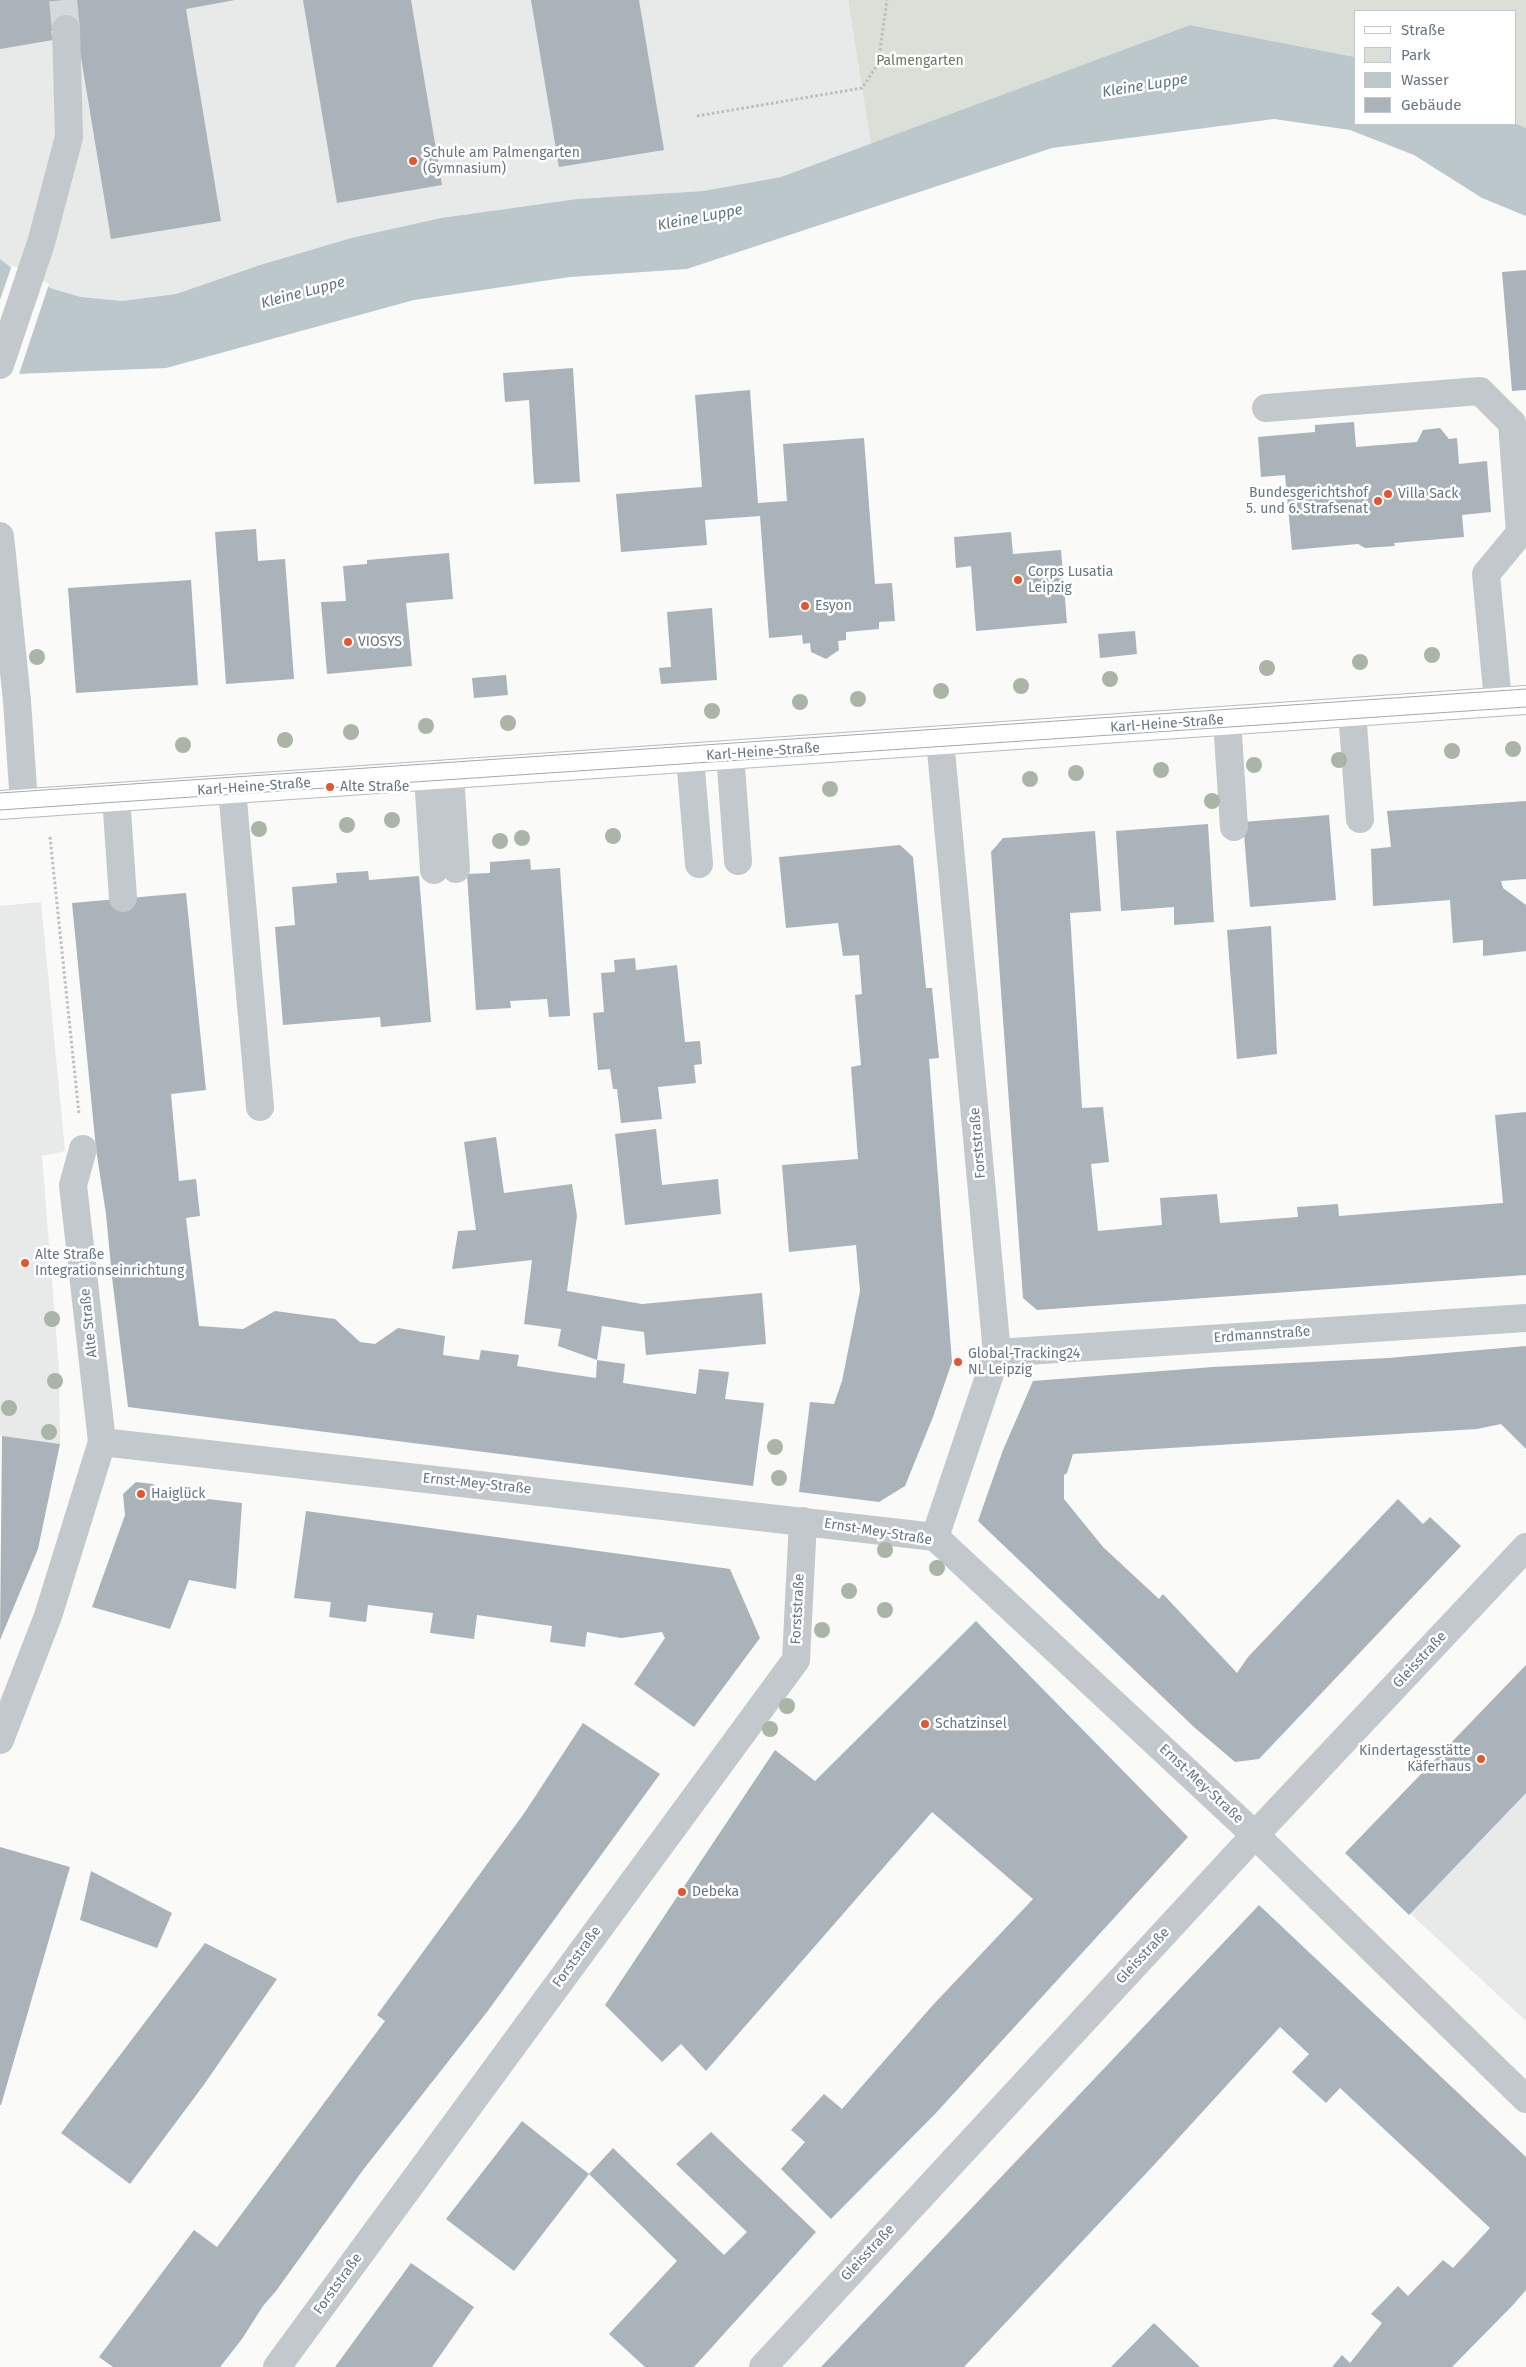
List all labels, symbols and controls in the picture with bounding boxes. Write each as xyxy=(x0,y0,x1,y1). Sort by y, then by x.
legend xyxy=(1354,10,1516,125)
text: Straße xyxy=(1401,21,1445,39)
text: Park xyxy=(1401,46,1431,64)
park label: Palmengarten xyxy=(876,53,964,69)
water label: Kleine Luppe xyxy=(1101,70,1189,102)
text: Wasser xyxy=(1401,71,1449,89)
text: Gebäude xyxy=(1401,96,1461,114)
place label: Schule am Palmengarten (Gymnasium) xyxy=(423,145,580,178)
marker: Schule am Palmengarten (Gymnasium) xyxy=(407,155,419,167)
water label: Kleine Luppe xyxy=(656,201,744,235)
water label: Kleine Luppe xyxy=(259,273,347,313)
place label: Bundesgerichtshof 5. und 6. Strafsenat xyxy=(1246,485,1368,518)
place label: Villa Sack xyxy=(1398,486,1458,502)
marker: Villa Sack xyxy=(1382,488,1394,500)
marker: Bundesgerichtshof 5. und 6. Strafsenat xyxy=(1372,495,1384,507)
place label: Corps Lusatia Leipzig xyxy=(1028,564,1113,596)
marker: Corps Lusatia Leipzig xyxy=(1012,574,1024,586)
place label: Esyon xyxy=(815,598,852,614)
marker: Esyon xyxy=(799,600,811,612)
place label: VIOSYS xyxy=(358,634,402,650)
marker: VIOSYS xyxy=(342,636,354,648)
street label: Karl-Heine-Straße xyxy=(1110,712,1224,736)
street label: Karl-Heine-Straße xyxy=(706,740,820,764)
street label: Karl-Heine-Straße xyxy=(197,775,311,799)
place label: Alte Straße xyxy=(340,779,409,795)
marker: Alte Straße xyxy=(324,781,336,793)
street label: Forststraße xyxy=(967,1107,989,1179)
place label: Alte Straße Integrationseinrichtung xyxy=(35,1247,184,1280)
marker: Alte Straße Integrationseinrichtung xyxy=(19,1257,31,1269)
street label: Alte Straße xyxy=(77,1288,101,1358)
street label: Erdmannstraße xyxy=(1213,1323,1311,1347)
place label: Global-Tracking24 NL Leipzig xyxy=(968,1346,1080,1378)
marker: Global-Tracking24 NL Leipzig xyxy=(952,1356,964,1368)
street label: Ernst-Mey-Straße xyxy=(422,1470,532,1498)
place label: Haiglück xyxy=(151,1486,205,1502)
marker: Haiglück xyxy=(135,1488,147,1500)
street label: Ernst-Mey-Straße xyxy=(823,1515,933,1549)
street label: Forststraße xyxy=(788,1573,808,1645)
street label: Gleisstraße xyxy=(1390,1628,1450,1692)
place label: Schatzinsel xyxy=(935,1716,1007,1732)
marker: Schatzinsel xyxy=(919,1718,931,1730)
street label: Ernst-Mey-Straße xyxy=(1155,1741,1247,1827)
place label: Kindertagesstätte Käferhaus xyxy=(1359,1743,1471,1775)
marker: Kindertagesstätte Käferhaus xyxy=(1475,1753,1487,1765)
place label: Debeka xyxy=(692,1884,739,1900)
marker: Debeka xyxy=(676,1886,688,1898)
street label: Forststraße xyxy=(549,1923,605,1991)
street label: Gleisstraße xyxy=(1113,1924,1173,1988)
street label: Gleisstraße xyxy=(838,2221,898,2285)
street label: Forststraße xyxy=(310,2250,366,2318)

